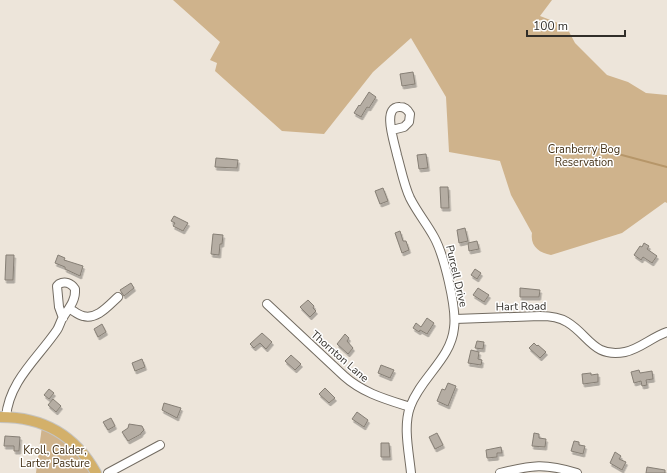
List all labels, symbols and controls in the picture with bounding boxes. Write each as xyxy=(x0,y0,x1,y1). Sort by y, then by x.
scale bar xyxy=(527,12,625,38)
text: 100 m xyxy=(533,18,568,34)
park label: Cranberry Bog Reservation xyxy=(548,142,620,170)
street label: Purcell Drive xyxy=(442,244,471,309)
street label: Hart Road xyxy=(496,299,546,314)
street label: Thornton Lane xyxy=(308,327,372,386)
park label: Kroll, Calder, Larter Pasture xyxy=(20,443,90,471)

